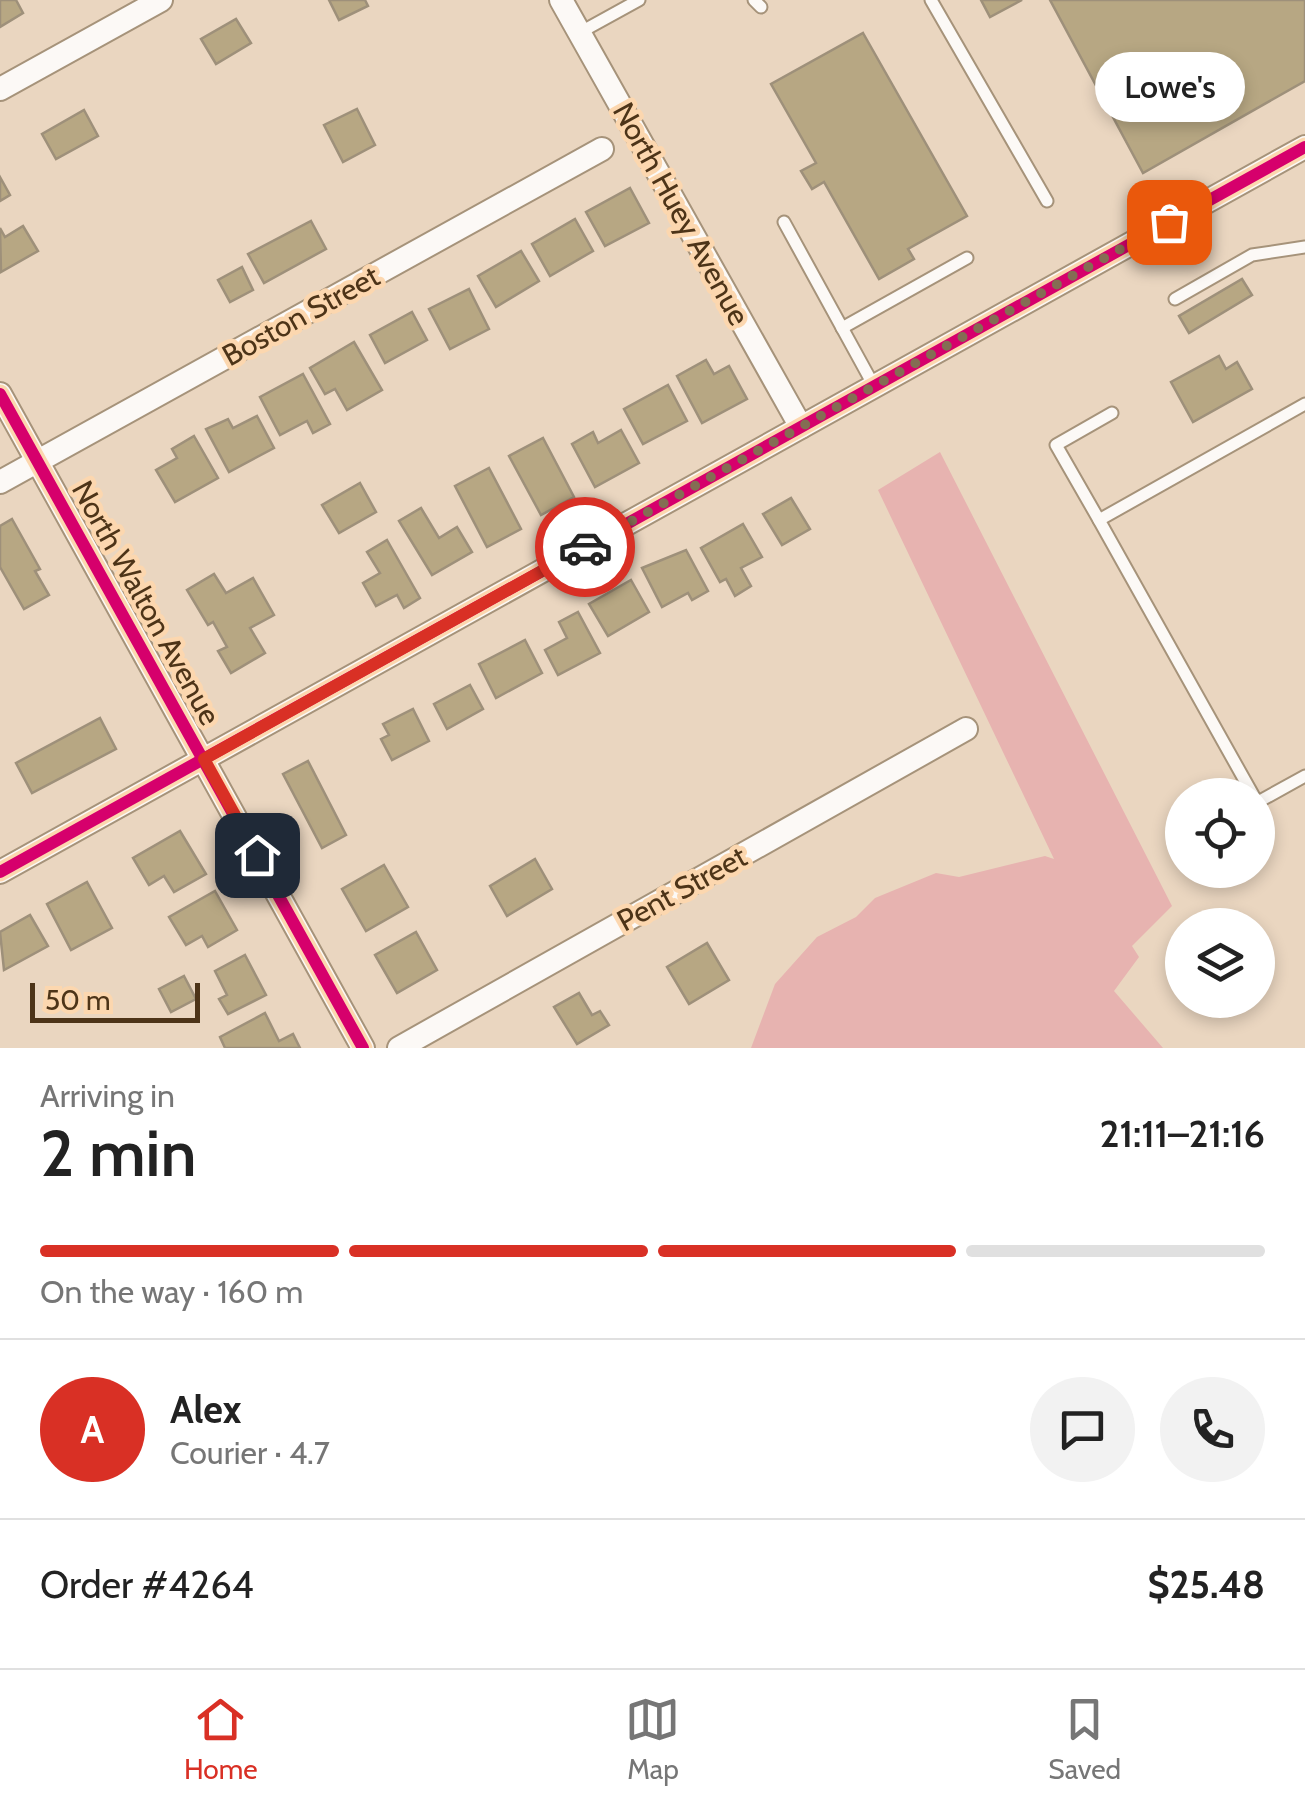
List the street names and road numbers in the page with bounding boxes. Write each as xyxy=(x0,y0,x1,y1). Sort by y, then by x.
street label: North Huey Avenue xyxy=(605,96,758,331)
street label: Boston Street xyxy=(216,257,386,374)
street label: North Walton Avenue xyxy=(64,474,229,731)
street label: Pent Street xyxy=(610,838,753,939)

